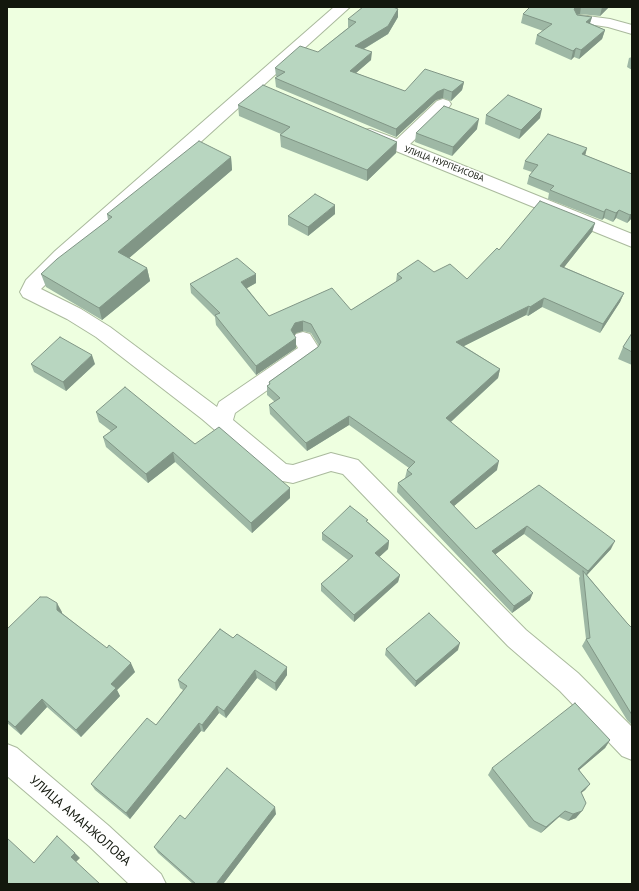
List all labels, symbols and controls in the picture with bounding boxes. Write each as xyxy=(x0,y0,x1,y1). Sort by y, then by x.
street label: УЛИЦА НУРПЕИСОВА xyxy=(402,144,486,184)
street label: УЛИЦА АМАНЖОЛОВА xyxy=(26,773,134,869)

